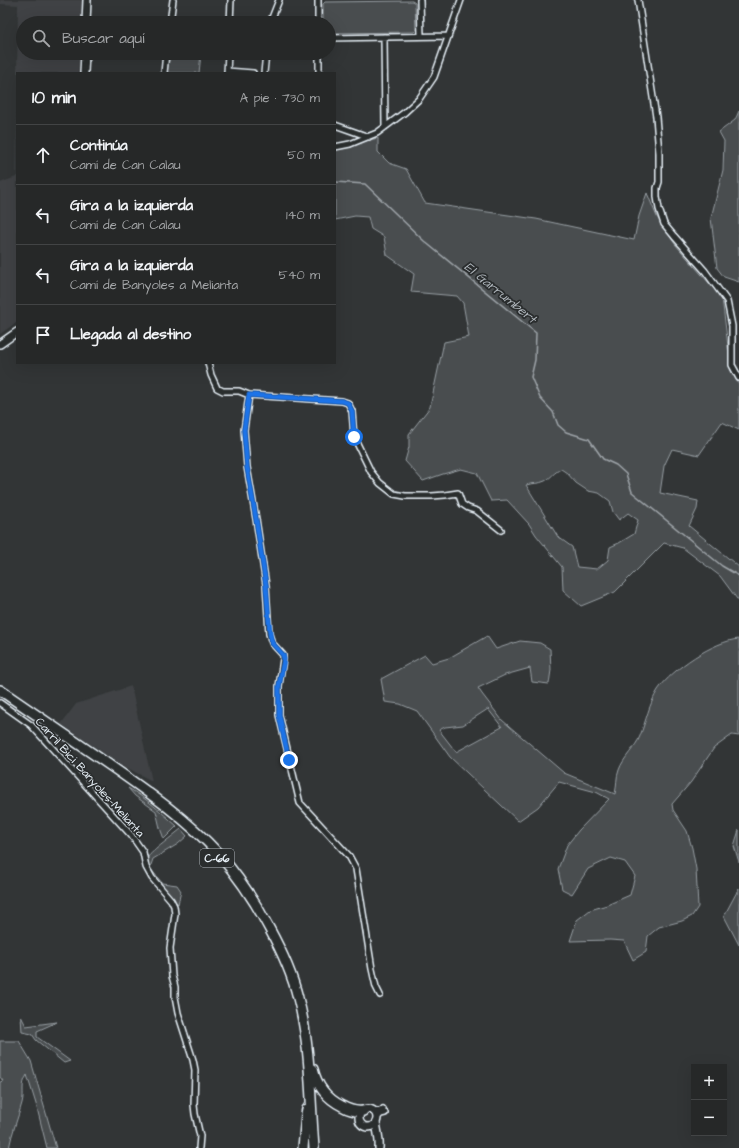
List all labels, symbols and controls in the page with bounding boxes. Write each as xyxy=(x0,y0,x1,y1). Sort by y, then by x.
search box xyxy=(16,16,336,60)
icon: search xyxy=(30,27,52,49)
text: Buscar aquí xyxy=(62,28,144,49)
text: 10 min xyxy=(32,86,76,110)
text: A pie · 730 m xyxy=(240,89,320,107)
text: Continúa xyxy=(70,135,128,156)
icon: ahead xyxy=(32,144,54,166)
text: 50 m xyxy=(287,146,320,164)
text: Camí de Can Calau xyxy=(70,156,181,174)
text: Gira a la izquierda xyxy=(70,195,193,216)
icon: left xyxy=(32,204,54,226)
text: 140 m xyxy=(286,206,320,224)
text: Camí de Can Calau xyxy=(70,216,181,234)
text: Gira a la izquierda xyxy=(70,255,193,276)
water label: El Garrumbert xyxy=(460,258,542,329)
icon: left xyxy=(32,264,54,286)
text: 540 m xyxy=(278,266,320,284)
text: Camí de Banyoles a Melianta xyxy=(70,276,238,294)
icon: arrive xyxy=(32,324,54,346)
text: Llegada al destino xyxy=(70,324,191,345)
route start xyxy=(345,428,363,446)
street label: Carril Bici Banyoles-Melianta xyxy=(30,714,148,842)
route end xyxy=(280,751,298,769)
road number: C-66 xyxy=(200,849,234,867)
map controls xyxy=(691,1064,727,1136)
button: + xyxy=(691,1064,727,1100)
button: − xyxy=(691,1100,727,1136)

